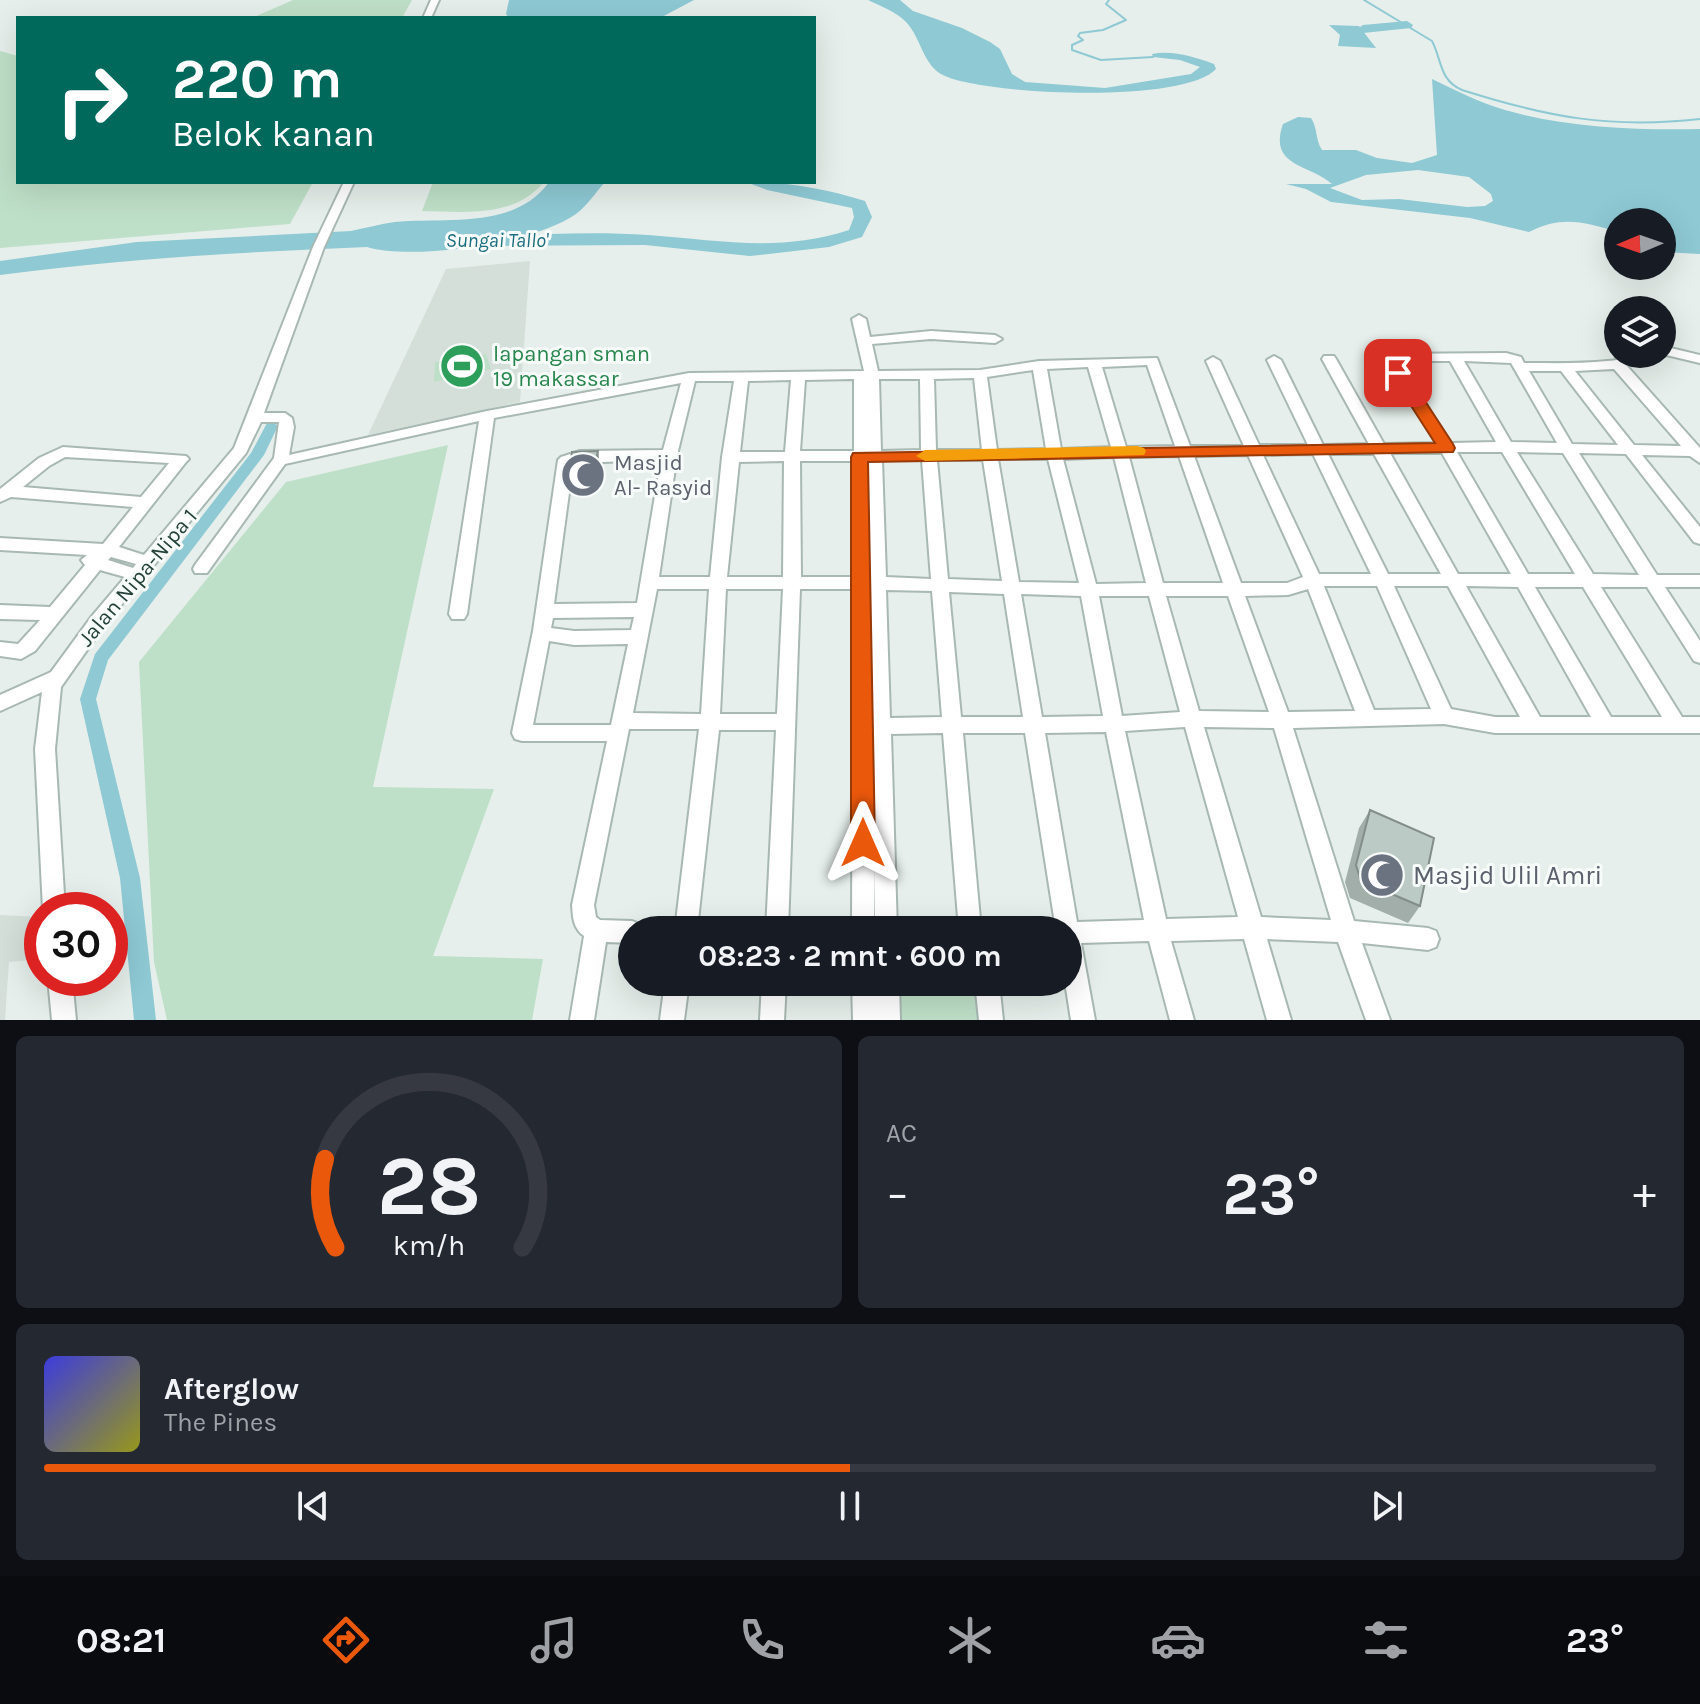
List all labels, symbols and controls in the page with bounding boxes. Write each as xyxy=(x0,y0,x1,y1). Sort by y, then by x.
text: 220 m xyxy=(172,46,343,111)
icon: right xyxy=(40,48,144,152)
text: Belok kanan xyxy=(172,113,375,155)
north arrow xyxy=(1604,208,1676,280)
map controls xyxy=(1604,208,1676,368)
water label: Sungai Tallo' xyxy=(446,229,550,252)
button: layers xyxy=(1604,296,1676,368)
pin xyxy=(1364,339,1432,407)
place label: lapangan sman 19 makassar xyxy=(493,341,650,392)
sports icon: lapangan sman 19 makassar xyxy=(438,342,486,390)
icon: arrive xyxy=(1376,351,1420,395)
place label: Masjid Al- Rasyid xyxy=(614,450,712,501)
mosque icon: Masjid Al- Rasyid xyxy=(559,451,607,499)
street label: Jalan Nipa-Nipa 1 xyxy=(73,504,203,652)
position arrow xyxy=(821,801,905,885)
mosque icon: Masjid Ulil Amri xyxy=(1358,851,1406,899)
place label: Masjid Ulil Amri xyxy=(1413,860,1602,891)
speed limit sign: 30 xyxy=(24,892,128,996)
text: 08:23 · 2 mnt · 600 m xyxy=(698,938,1002,974)
text: AC xyxy=(886,1118,917,1149)
text: 28 xyxy=(377,1138,481,1235)
text: 23° xyxy=(1223,1159,1319,1229)
text: − xyxy=(886,1168,909,1219)
text: + xyxy=(1633,1168,1656,1219)
text: km/h xyxy=(393,1229,465,1262)
text: Afterglow xyxy=(164,1371,299,1407)
text: The Pines xyxy=(164,1407,277,1438)
icon: previous xyxy=(291,1484,335,1528)
icon: pause xyxy=(828,1484,872,1528)
icon: next xyxy=(1365,1484,1409,1528)
icon: directions xyxy=(318,1612,374,1668)
icon: music xyxy=(526,1612,582,1668)
icon: phone xyxy=(734,1612,790,1668)
icon: climate xyxy=(942,1612,998,1668)
icon: car xyxy=(1150,1612,1206,1668)
icon: filters xyxy=(1358,1612,1414,1668)
text: 08:21 xyxy=(76,1619,166,1661)
text: 23° xyxy=(1566,1619,1624,1661)

